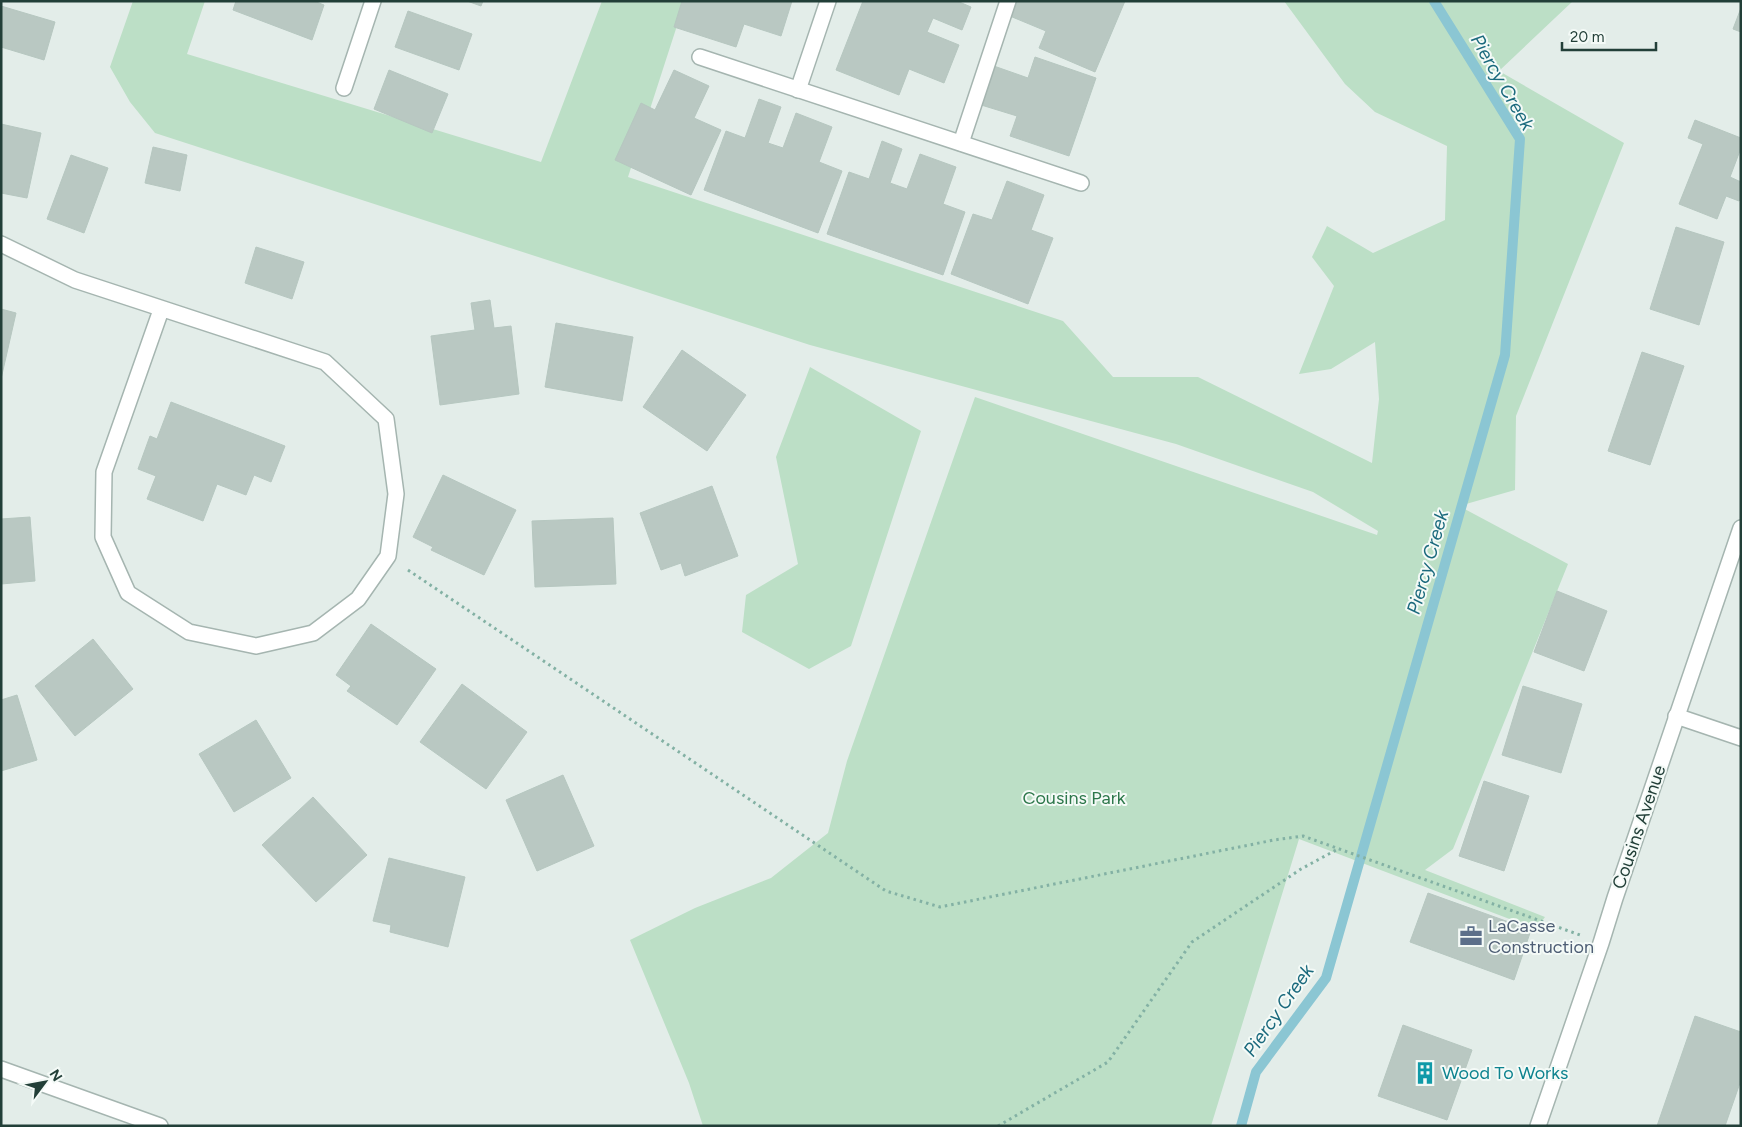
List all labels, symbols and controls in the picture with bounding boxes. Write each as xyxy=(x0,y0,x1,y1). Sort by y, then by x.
scale bar xyxy=(1562,20,1656,52)
text: 20 m xyxy=(1570,28,1604,46)
water label: Piercy Creek xyxy=(1466,30,1540,135)
water label: Piercy Creek xyxy=(1402,507,1454,617)
street label: Cousins Avenue xyxy=(1607,762,1671,892)
park label: Cousins Park xyxy=(1022,787,1126,809)
place label: LaCasse Construction xyxy=(1488,915,1594,958)
office icon: LaCasse Construction xyxy=(1458,923,1484,949)
water label: Piercy Creek xyxy=(1238,959,1319,1061)
north arrow xyxy=(20,1057,70,1107)
building icon: Wood To Works xyxy=(1412,1060,1438,1086)
place label: Wood To Works xyxy=(1442,1062,1568,1084)
text: N xyxy=(46,1066,66,1084)

